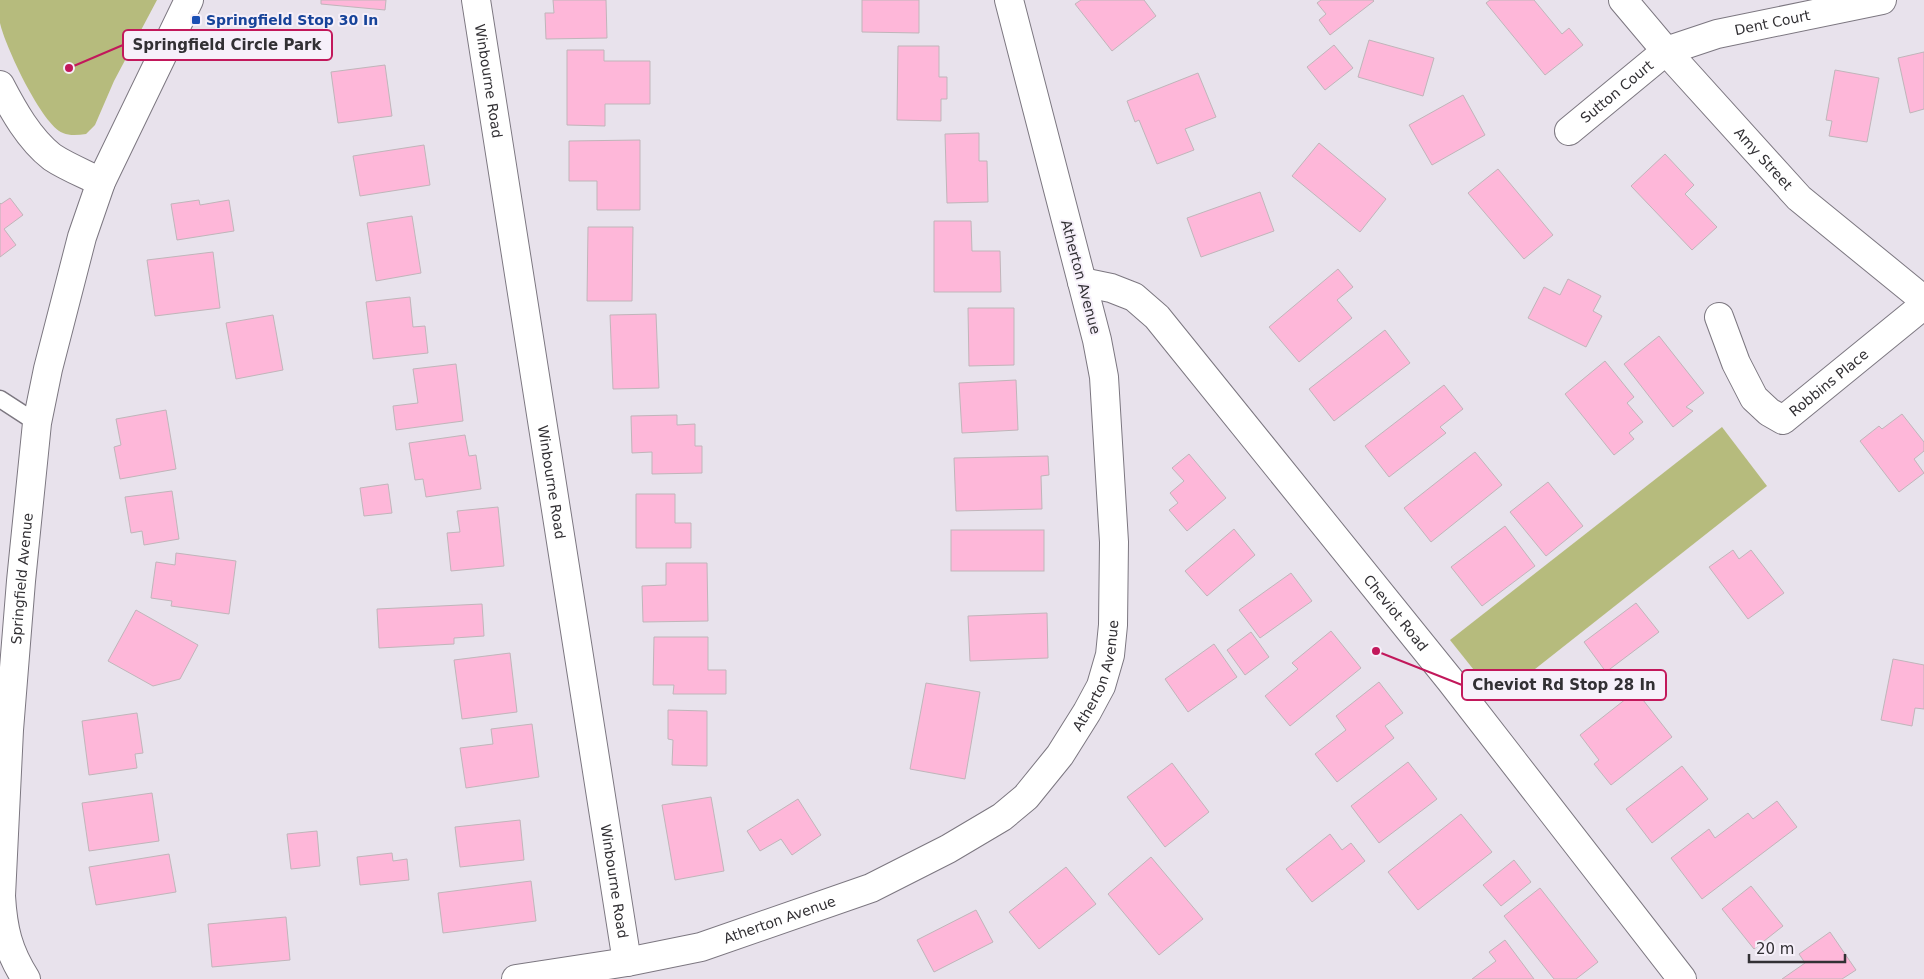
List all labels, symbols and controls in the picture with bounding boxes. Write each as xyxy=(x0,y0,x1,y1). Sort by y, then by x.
street label: Dent Court xyxy=(1733,7,1812,38)
place label: Springfield Stop 30 In xyxy=(206,12,378,28)
marker: Springfield Stop 30 In xyxy=(190,14,202,26)
street label: Winbourne Road xyxy=(472,23,506,139)
callout: Springfield Circle Park xyxy=(123,30,332,60)
text: Springfield Circle Park xyxy=(133,36,322,54)
street label: Sutton Court xyxy=(1577,57,1657,126)
street label: Amy Street xyxy=(1731,124,1796,194)
street label: Atherton Avenue xyxy=(1058,218,1104,336)
street label: Robbins Place xyxy=(1786,346,1871,420)
street label: Winbourne Road xyxy=(535,424,569,540)
street label: Springfield Avenue xyxy=(8,512,36,645)
street label: Cheviot Road xyxy=(1360,572,1431,654)
street label: Atherton Avenue xyxy=(1069,620,1121,734)
callout: Cheviot Rd Stop 28 In xyxy=(1462,670,1666,700)
text: Cheviot Rd Stop 28 In xyxy=(1472,676,1656,694)
street label: Winbourne Road xyxy=(597,823,631,939)
street label: Atherton Avenue xyxy=(721,893,838,947)
scale bar xyxy=(1749,932,1845,964)
text: 20 m xyxy=(1756,940,1794,958)

